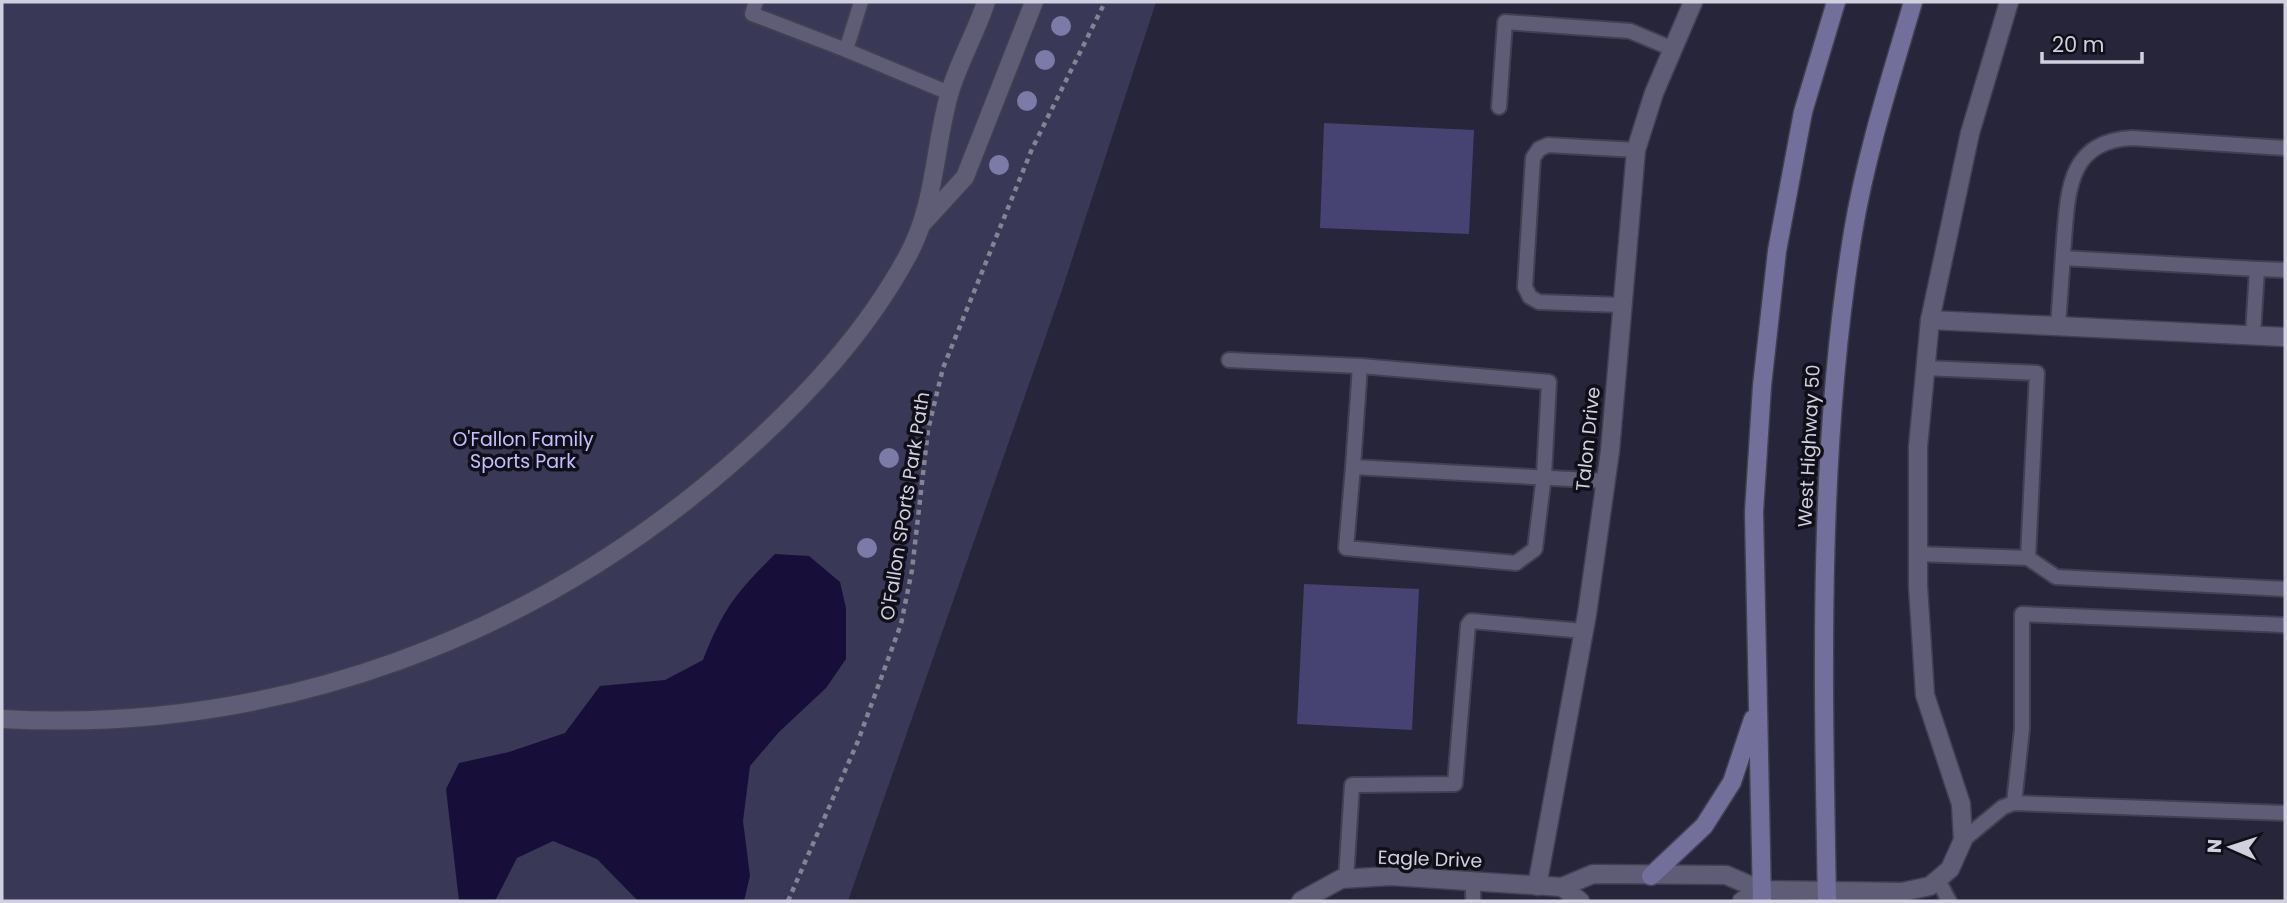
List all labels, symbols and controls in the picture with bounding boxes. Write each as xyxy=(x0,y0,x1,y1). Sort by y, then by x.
scale bar xyxy=(2042,21,2142,65)
text: 20 m xyxy=(2052,30,2105,59)
street label: West Highway 50 xyxy=(1791,364,1827,528)
street label: Talon Drive xyxy=(1569,385,1607,493)
street label: O'Fallon SPorts Park Path xyxy=(874,390,936,622)
park label: O'Fallon Family Sports Park xyxy=(452,426,594,475)
north arrow xyxy=(2196,812,2266,882)
text: N xyxy=(2201,838,2228,854)
street label: Eagle Drive xyxy=(1377,844,1483,874)

